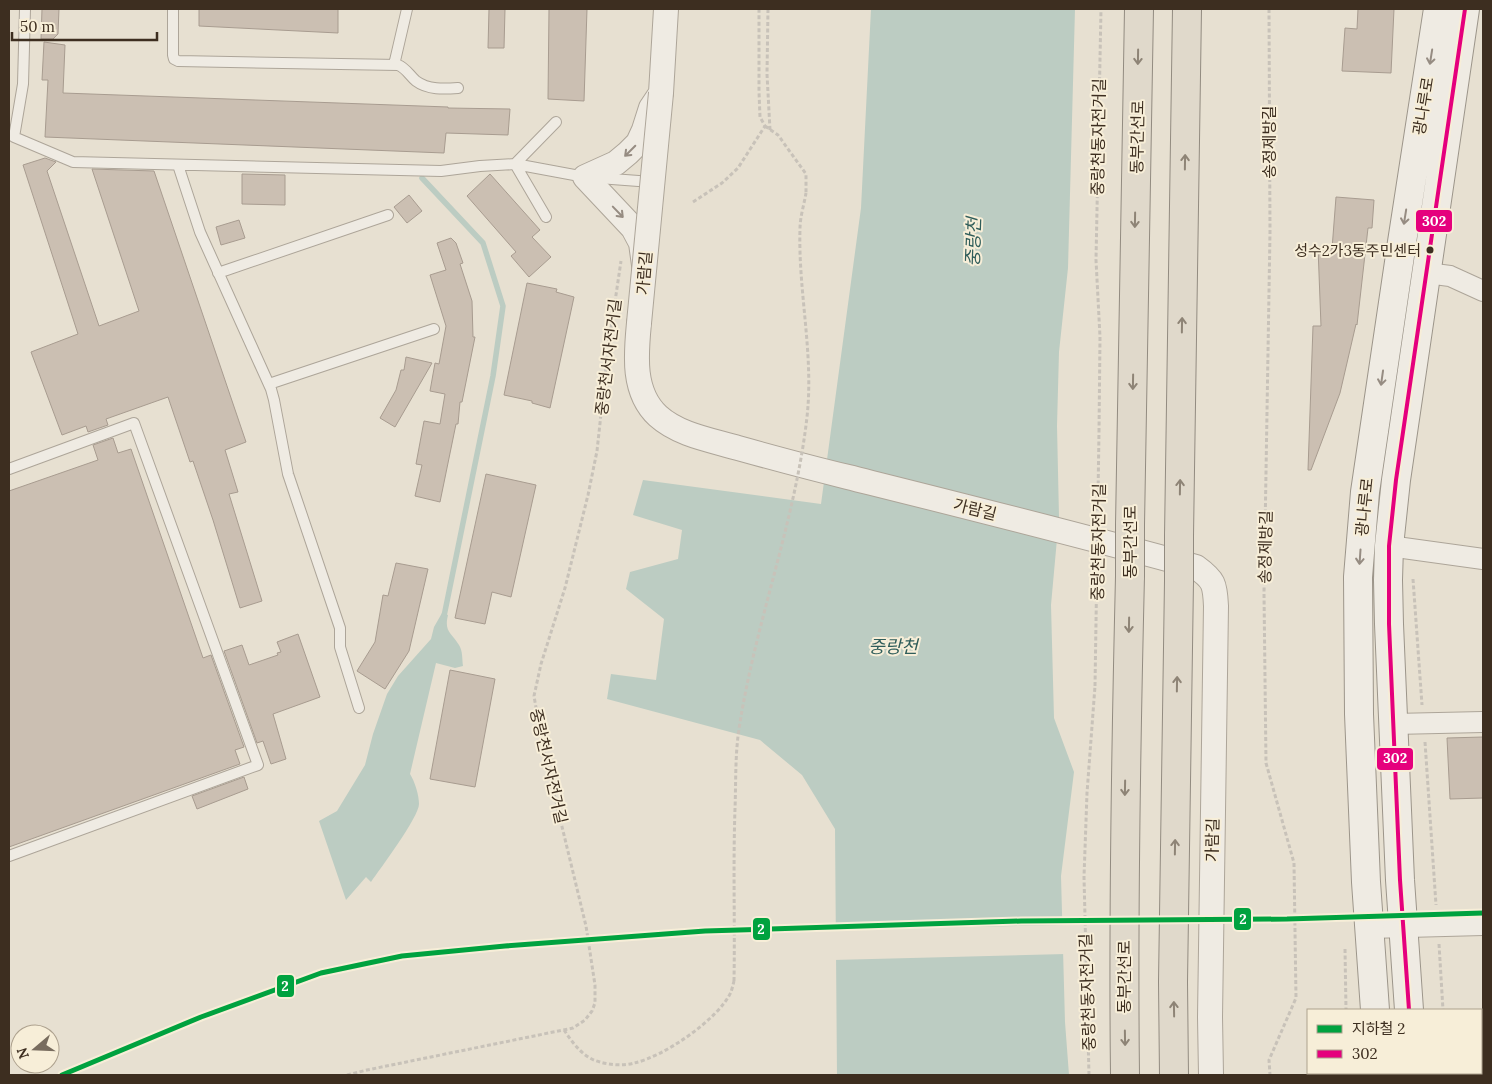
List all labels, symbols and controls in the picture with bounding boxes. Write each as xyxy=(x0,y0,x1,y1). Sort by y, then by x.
scale bar xyxy=(12,10,158,42)
text: 50 m xyxy=(20,17,55,36)
one-way arrow xyxy=(1133,49,1143,65)
one-way arrow xyxy=(1425,49,1435,65)
street label: 광나루로 xyxy=(1409,75,1438,137)
street label: 중랑천동자전거길 xyxy=(1087,78,1109,196)
street label: 동부간선로 xyxy=(1126,100,1148,174)
street label: 송정제방길 xyxy=(1259,105,1279,179)
one-way arrow xyxy=(624,145,636,157)
one-way arrow xyxy=(1180,155,1190,171)
one-way arrow xyxy=(612,206,624,219)
one-way arrow xyxy=(1400,209,1410,225)
line badge: 302 xyxy=(1415,209,1453,233)
one-way arrow xyxy=(1131,212,1140,228)
text: 302 xyxy=(1422,212,1446,230)
water label: 중랑천 xyxy=(961,214,985,267)
place label: 성수2가3동주민센터 xyxy=(1294,241,1421,260)
marker: 성수2가3동주민센터 xyxy=(1425,245,1435,255)
street label: 가람길 xyxy=(632,250,656,296)
street label: 중랑천서자전거길 xyxy=(591,297,625,417)
one-way arrow xyxy=(1177,317,1187,333)
one-way arrow xyxy=(1377,370,1387,386)
one-way arrow xyxy=(1128,374,1137,390)
street label: 광나루로 xyxy=(1351,476,1377,537)
one-way arrow xyxy=(1175,479,1185,496)
street label: 중랑천동자전거길 xyxy=(1087,483,1109,601)
street label: 가람길 xyxy=(951,494,999,524)
street label: 동부간선로 xyxy=(1120,505,1140,579)
street label: 송정제방길 xyxy=(1254,510,1276,584)
one-way arrow xyxy=(1355,548,1364,564)
one-way arrow xyxy=(1124,616,1134,633)
water label: 중랑천 xyxy=(868,635,920,658)
one-way arrow xyxy=(1172,676,1182,692)
street label: 중랑천서자전거길 xyxy=(526,706,572,826)
line badge: 302 xyxy=(1376,747,1414,771)
text: 302 xyxy=(1383,749,1407,767)
one-way arrow xyxy=(1120,779,1130,795)
street label: 가람길 xyxy=(1202,818,1222,862)
one-way arrow xyxy=(1170,839,1180,855)
line badge: 2 xyxy=(1233,907,1252,931)
text: 2 xyxy=(1239,910,1247,928)
line badge: 2 xyxy=(752,917,771,941)
text: 2 xyxy=(757,920,765,938)
street label: 중랑천동자전거길 xyxy=(1075,933,1099,1051)
street label: 동부간선로 xyxy=(1114,940,1134,1014)
line badge: 2 xyxy=(276,974,295,998)
text: 2 xyxy=(281,977,289,995)
one-way arrow xyxy=(1169,1001,1179,1018)
legend xyxy=(1307,1009,1482,1074)
text: 지하철 2 xyxy=(1352,1019,1405,1038)
north arrow xyxy=(10,1024,60,1074)
one-way arrow xyxy=(1120,1029,1130,1045)
text: 302 xyxy=(1352,1044,1378,1063)
text: N xyxy=(12,1045,33,1061)

